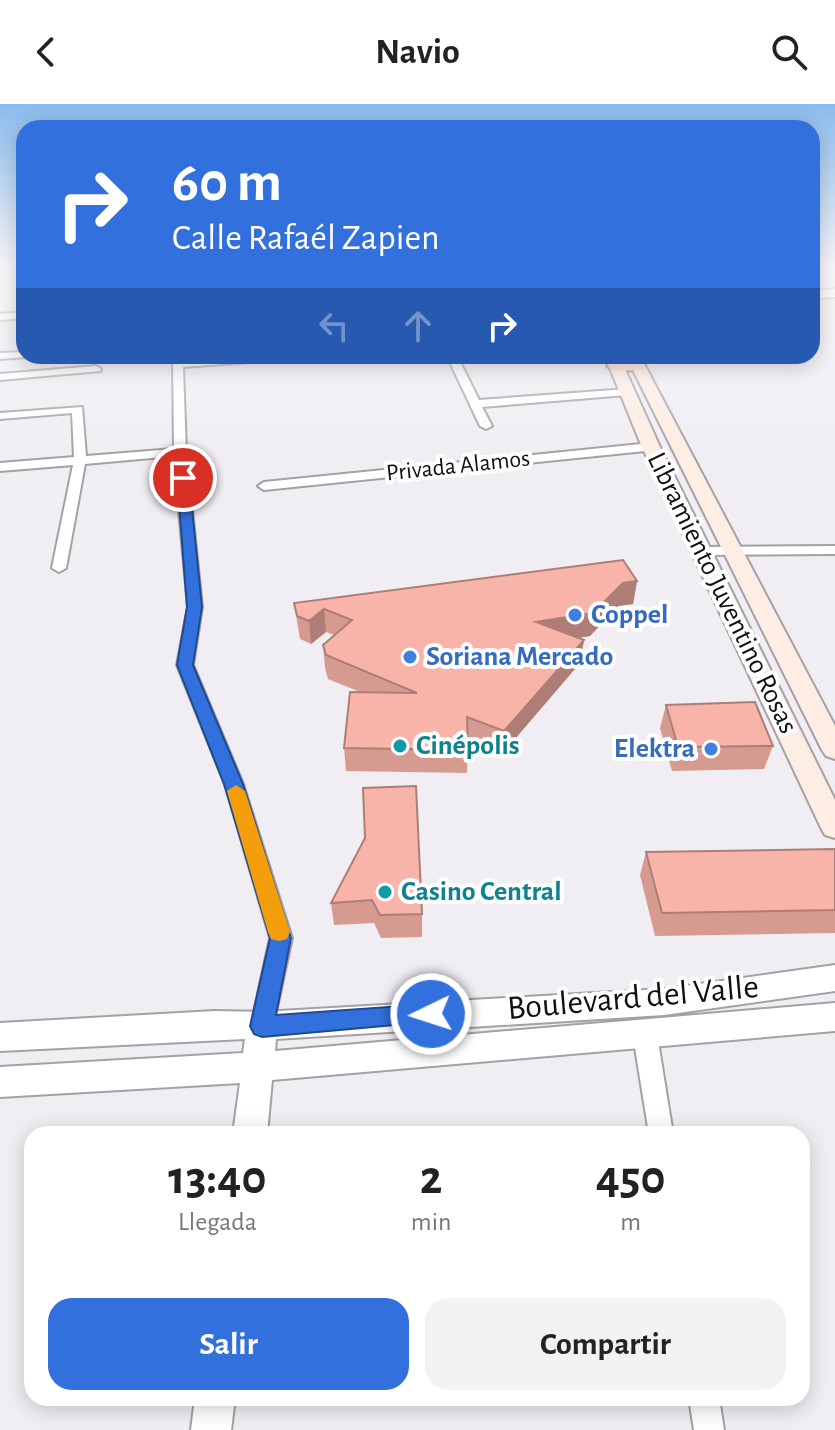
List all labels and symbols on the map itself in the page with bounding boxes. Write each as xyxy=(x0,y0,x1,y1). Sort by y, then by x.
pin xyxy=(149,444,217,512)
street label: Privada Alamos xyxy=(385,447,531,485)
street label: Libramiento Juventino Rosas xyxy=(642,448,802,738)
place label: Coppel xyxy=(591,601,668,629)
marker: Coppel xyxy=(566,606,584,624)
place label: Soriana Mercado xyxy=(426,643,613,671)
marker: Soriana Mercado xyxy=(401,648,419,666)
place label: Cinépolis xyxy=(416,732,520,760)
place label: Elektra xyxy=(614,735,695,763)
marker: Cinépolis xyxy=(391,737,409,755)
marker: Elektra xyxy=(702,740,720,758)
place label: Casino Central xyxy=(401,878,562,906)
marker: Casino Central xyxy=(376,883,394,901)
street label: Boulevard del Valle xyxy=(506,970,760,1026)
position arrow xyxy=(389,972,473,1056)

